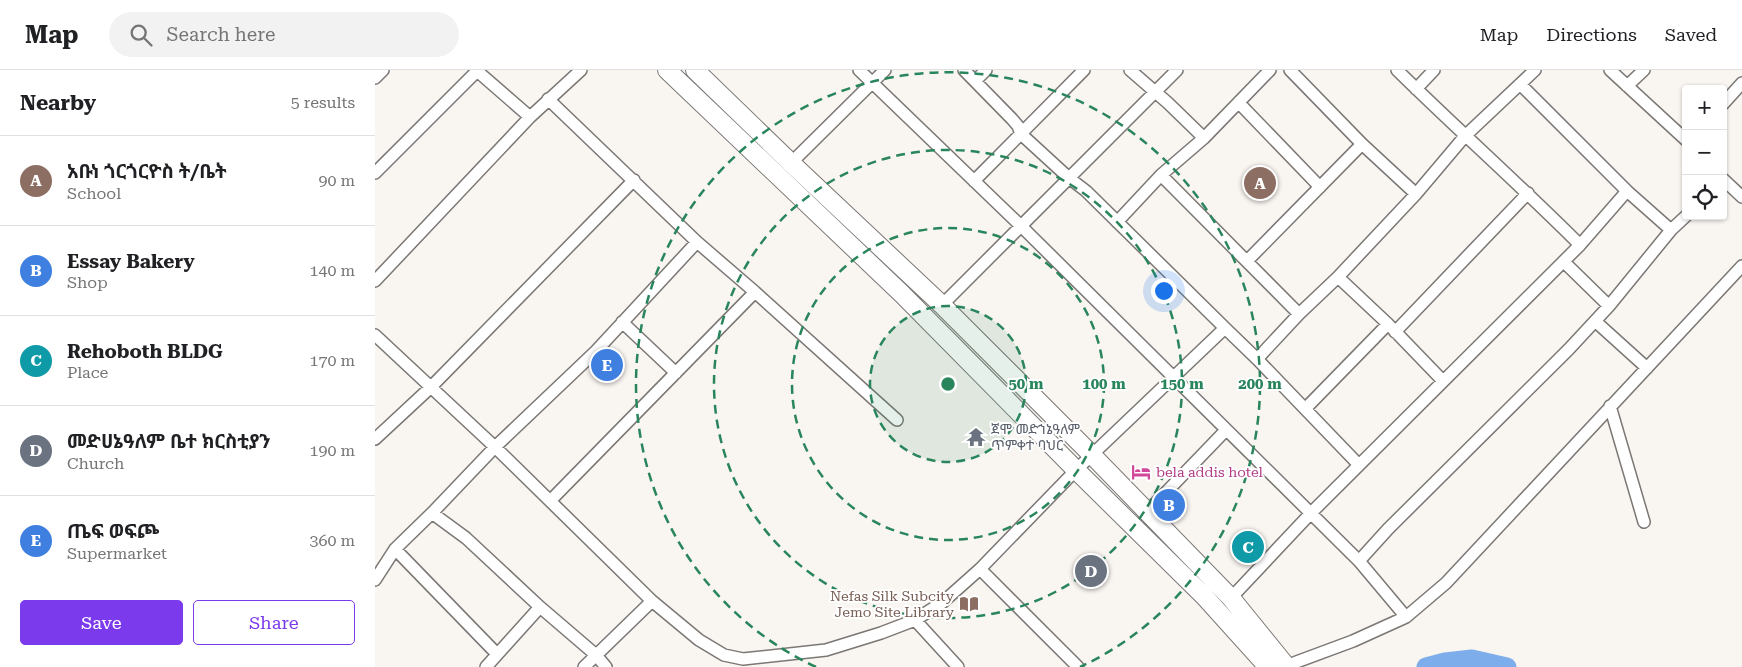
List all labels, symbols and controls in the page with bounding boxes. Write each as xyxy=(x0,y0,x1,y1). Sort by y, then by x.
search box xyxy=(109,12,459,57)
text: Map xyxy=(25,21,79,49)
icon: search xyxy=(127,21,155,49)
text: Search here xyxy=(167,23,275,46)
text: Map xyxy=(1480,24,1518,45)
text: Directions xyxy=(1546,24,1637,45)
text: Saved xyxy=(1665,24,1717,45)
map controls xyxy=(1682,85,1727,220)
button: + xyxy=(1682,85,1727,130)
text: Nearby xyxy=(20,91,96,115)
text: 5 results xyxy=(291,93,355,112)
button: − xyxy=(1682,130,1727,175)
text: አቡነ ጎርጎርዮስ ት/ቤት xyxy=(67,160,227,183)
pin: A xyxy=(1244,164,1276,202)
text: A xyxy=(30,171,42,190)
text: 90 m xyxy=(318,171,355,190)
button: locate xyxy=(1682,175,1727,220)
text: School xyxy=(67,184,121,203)
text: Essay Bakery xyxy=(67,250,195,273)
text: B xyxy=(30,261,42,280)
text: 140 m xyxy=(309,261,355,280)
text: Shop xyxy=(67,273,108,292)
your location xyxy=(1151,278,1177,304)
text: Rehoboth BLDG xyxy=(67,340,223,363)
pin: E xyxy=(591,346,623,384)
text: C xyxy=(30,351,42,370)
text: 170 m xyxy=(309,351,355,370)
text: Place xyxy=(67,363,108,382)
centre of rings xyxy=(939,375,957,393)
text: 50 m xyxy=(1008,375,1044,393)
text: 100 m xyxy=(1082,375,1126,393)
text: 150 m xyxy=(1160,375,1204,393)
text: 200 m xyxy=(1238,375,1282,393)
place label: ጀሞ መድኀኔዓለም ጥምቀተ ባህር xyxy=(991,421,1080,453)
temple icon: ጀሞ መድኀኔዓለም ጥምቀተ ባህር xyxy=(965,426,987,448)
text: መድሀኔዓለም ቤተ ክርስቲያን xyxy=(67,430,271,453)
text: D xyxy=(30,441,42,460)
text: 190 m xyxy=(309,441,355,460)
text: Church xyxy=(67,454,124,473)
hotel icon: bela addis hotel xyxy=(1130,461,1152,483)
place label: bela addis hotel xyxy=(1156,464,1263,480)
pin: B xyxy=(1153,486,1185,524)
text: ጤፍ ወፍጮ xyxy=(67,520,159,543)
pin: C xyxy=(1232,528,1264,566)
text: E xyxy=(31,531,41,550)
text: 360 m xyxy=(309,531,355,550)
text: Supermarket xyxy=(67,544,167,563)
pin: D xyxy=(1075,552,1107,590)
place label: Nefas Silk Subcity Jemo Site Library xyxy=(830,588,955,620)
library icon: Nefas Silk Subcity Jemo Site Library xyxy=(958,593,980,615)
button: Save xyxy=(20,600,183,645)
button: Share xyxy=(193,600,355,645)

